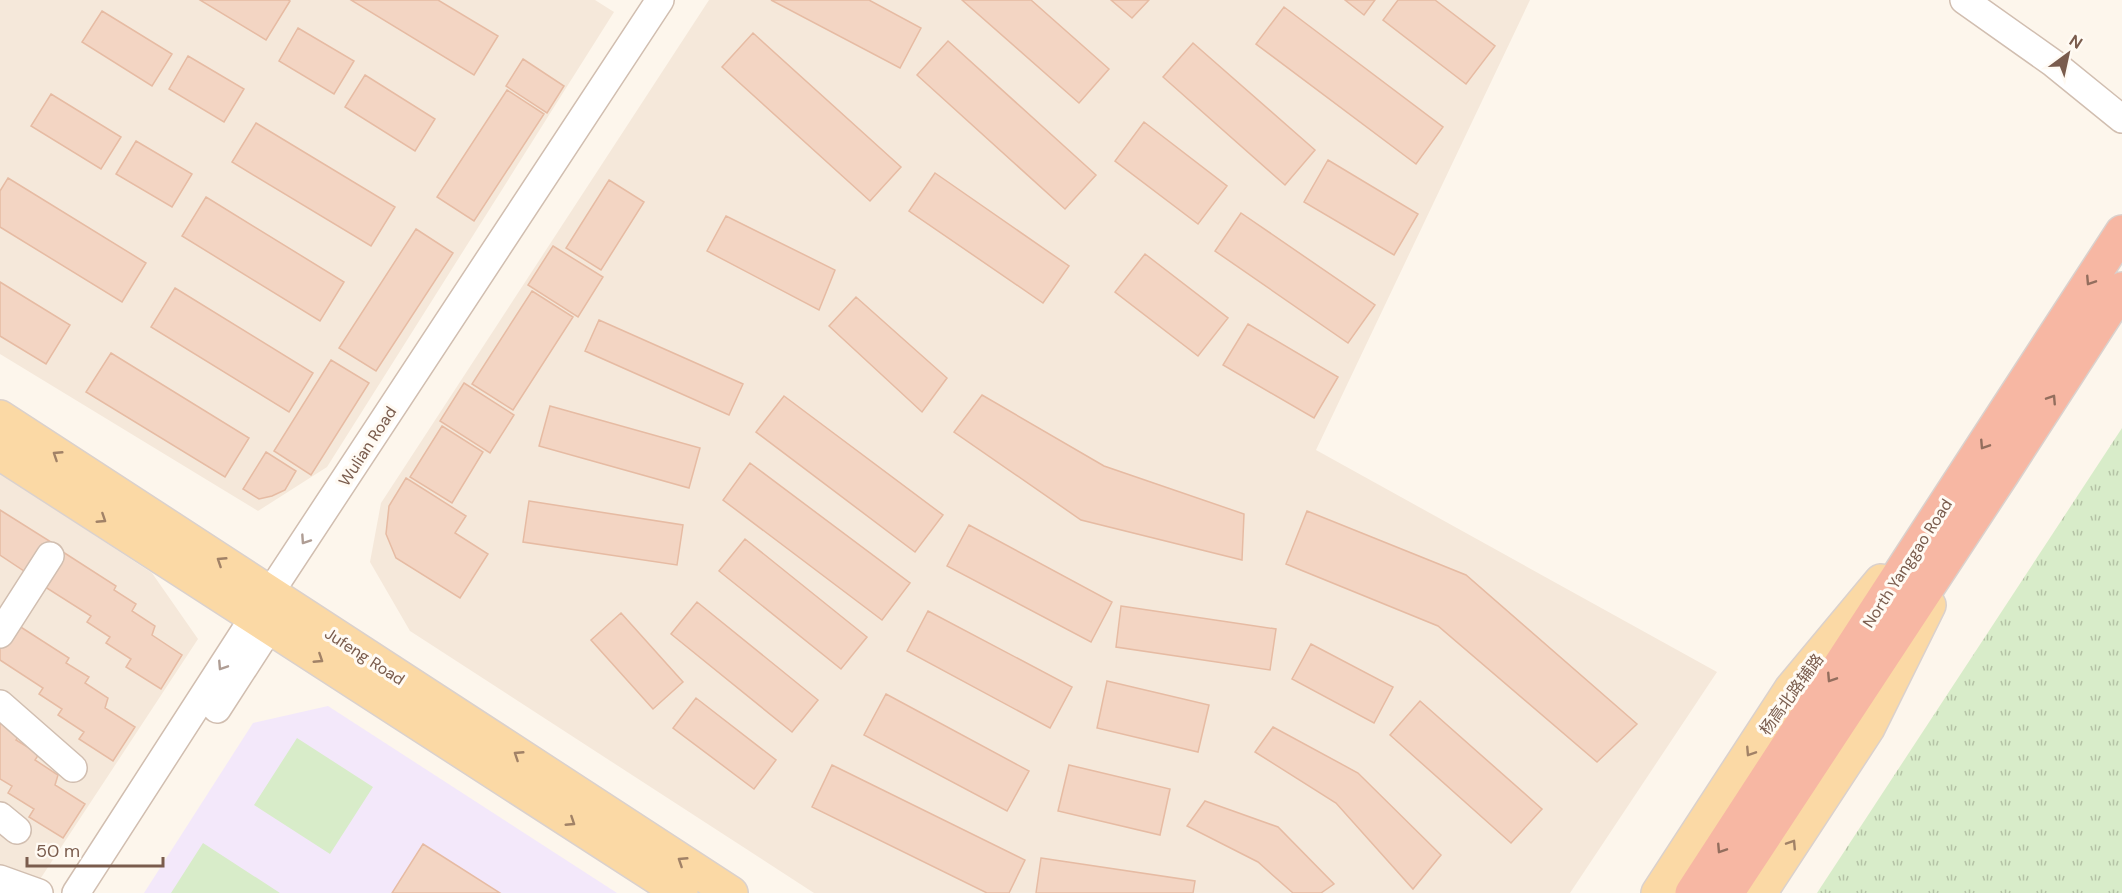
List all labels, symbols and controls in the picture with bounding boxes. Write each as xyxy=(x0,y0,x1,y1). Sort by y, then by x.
north arrow xyxy=(2038,24,2098,84)
text: N xyxy=(2065,30,2087,54)
one-way arrow xyxy=(2086,274,2097,285)
one-way arrow xyxy=(2044,394,2055,405)
street label: Wulian Road xyxy=(334,402,401,490)
one-way arrow xyxy=(1980,438,1991,449)
one-way arrow xyxy=(53,451,64,462)
street label: North Yanggao Road xyxy=(1858,495,1957,632)
one-way arrow xyxy=(95,512,106,523)
one-way arrow xyxy=(301,533,312,544)
one-way arrow xyxy=(217,557,228,568)
street label: Jufeng Road xyxy=(321,623,409,690)
street label: 杨高北路辅路 xyxy=(1755,649,1828,739)
one-way arrow xyxy=(313,652,323,664)
one-way arrow xyxy=(218,660,229,671)
one-way arrow xyxy=(1828,672,1839,683)
one-way arrow xyxy=(1746,745,1757,756)
one-way arrow xyxy=(514,751,525,762)
one-way arrow xyxy=(564,815,575,826)
scale bar xyxy=(27,830,164,868)
text: 50 m xyxy=(36,839,80,863)
one-way arrow xyxy=(1785,840,1797,850)
one-way arrow xyxy=(1716,843,1728,853)
one-way arrow xyxy=(677,858,688,869)

